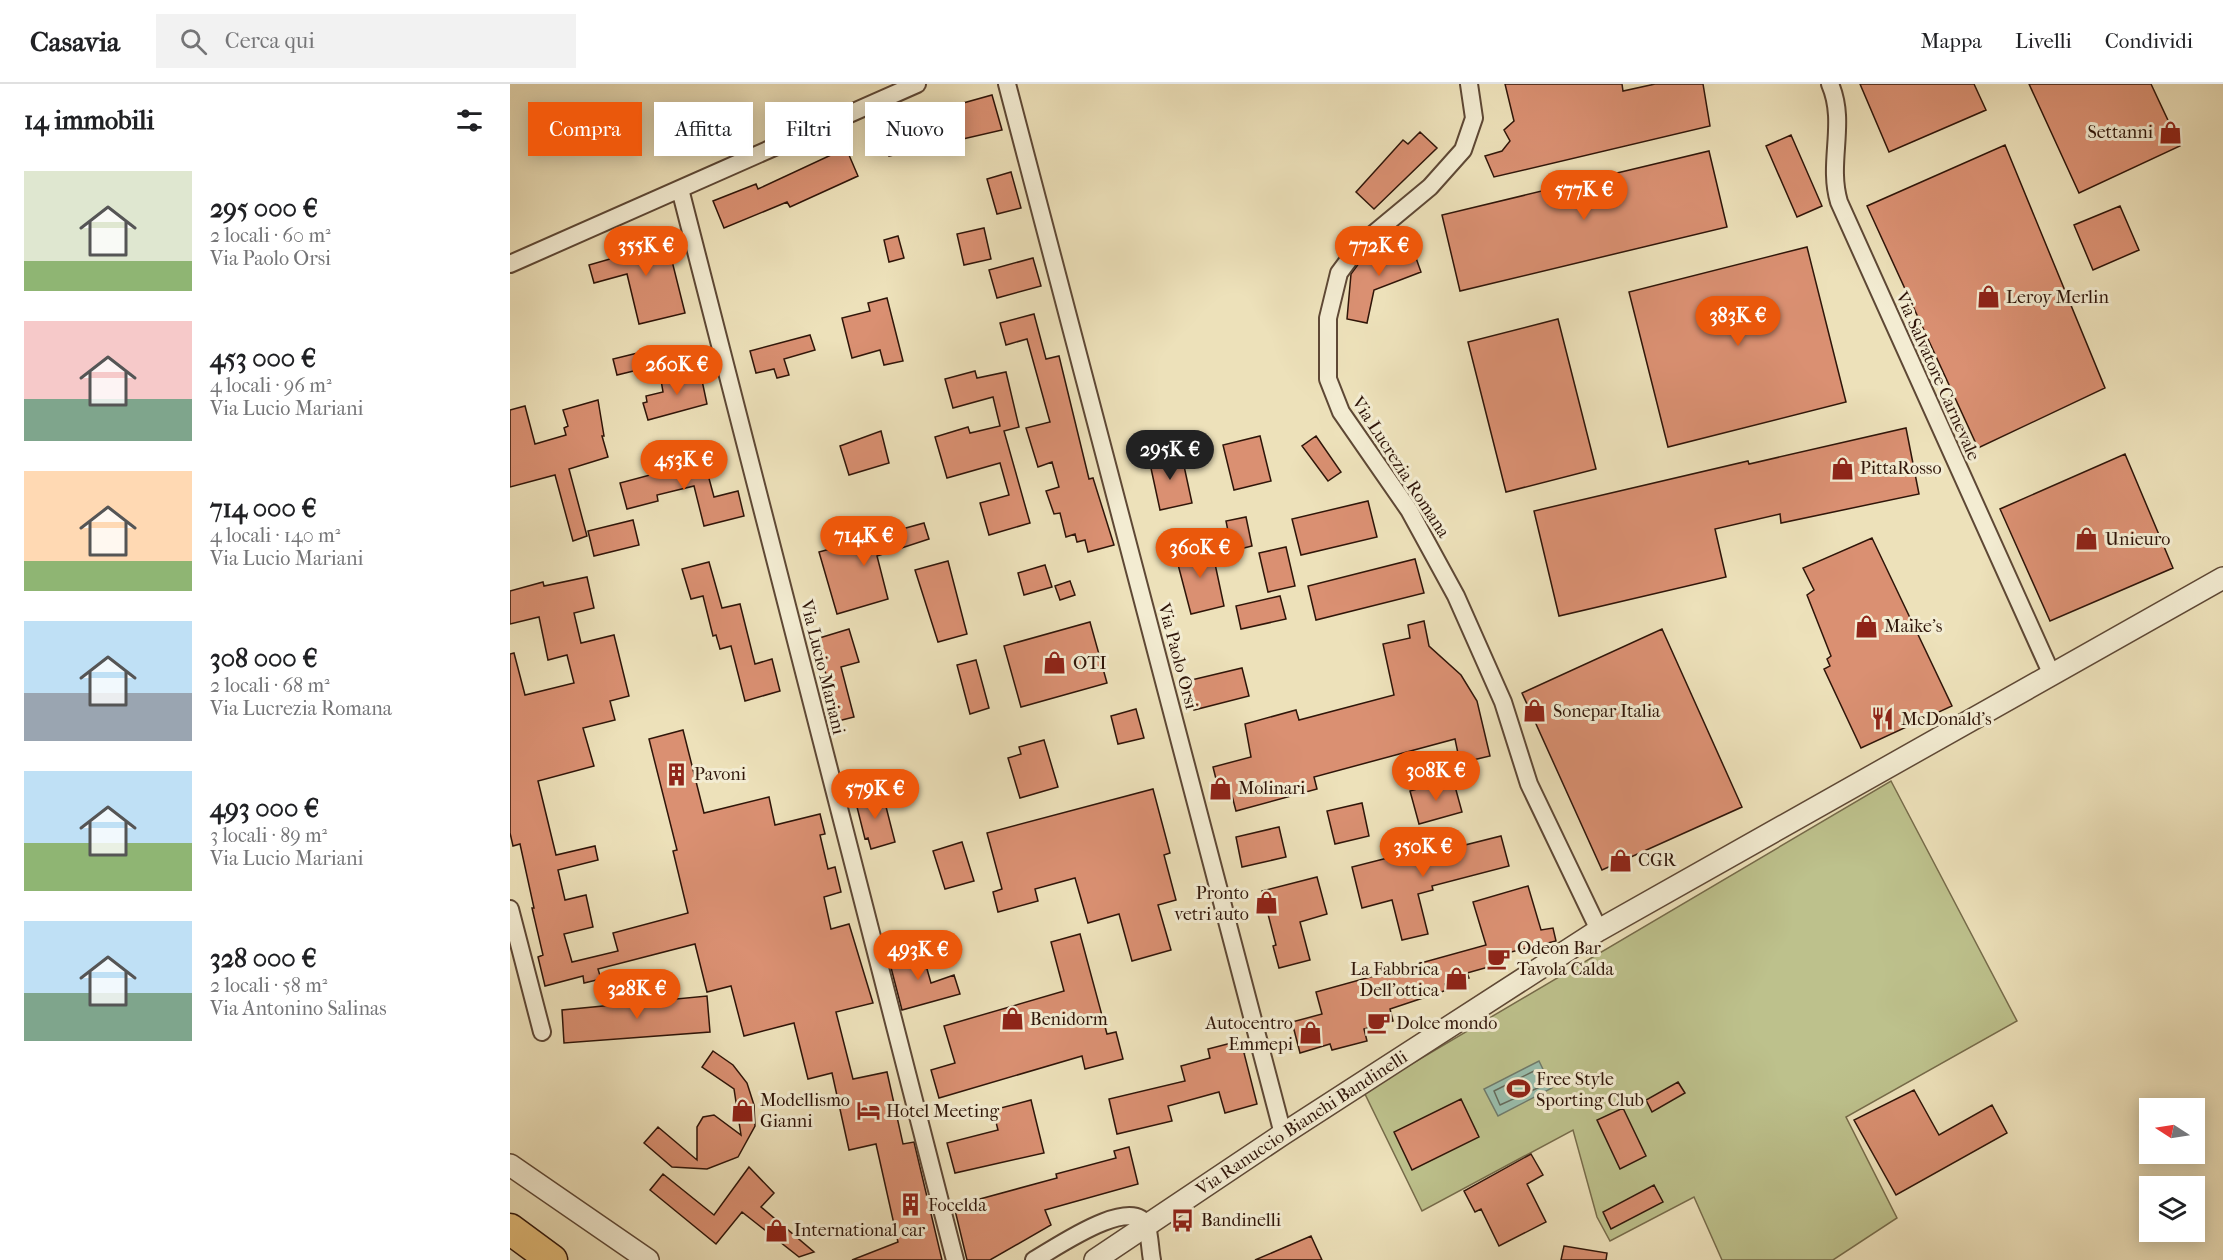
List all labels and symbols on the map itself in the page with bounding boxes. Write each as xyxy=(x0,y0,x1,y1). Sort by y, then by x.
shop icon: Settanni xyxy=(2158,119,2184,145)
place label: Settanni xyxy=(2087,122,2154,143)
pin: 577K € xyxy=(1535,170,1633,221)
pin: 355K € xyxy=(597,226,695,277)
pin: 772K € xyxy=(1330,226,1428,277)
shop icon: Leroy Merlin xyxy=(1975,284,2001,310)
place label: Leroy Merlin xyxy=(2006,287,2109,308)
street label: Via Salvatore Carnevale xyxy=(1890,288,1984,464)
pin: 383K € xyxy=(1689,296,1787,347)
pin: 260K € xyxy=(628,345,726,396)
street label: Via Lucrezia Romana xyxy=(1347,392,1454,542)
pin: 295K € xyxy=(1121,430,1219,481)
pin: 453K € xyxy=(635,440,733,491)
shop icon: PittaRosso xyxy=(1829,455,1855,481)
place label: PittaRosso xyxy=(1860,458,1942,479)
pin: 714K € xyxy=(815,516,913,567)
shop icon: Unieuro xyxy=(2074,526,2100,552)
pin: 360K € xyxy=(1151,528,1249,579)
place label: Unieuro xyxy=(2105,529,2170,550)
street label: Via Lucio Mariani xyxy=(795,597,850,737)
street label: Via Paolo Orsi xyxy=(1153,600,1202,712)
shop icon: Maike's xyxy=(1853,613,1879,639)
place label: Maike's xyxy=(1884,616,1943,637)
shop icon: OTI xyxy=(1042,650,1068,676)
place label: OTI xyxy=(1073,653,1106,674)
shop icon: Sonepar Italia xyxy=(1522,698,1548,724)
place label: Sonepar Italia xyxy=(1553,701,1661,722)
restaurant icon: McDonald's xyxy=(1870,706,1896,732)
place label: McDonald's xyxy=(1901,709,1992,730)
pin: 308K € xyxy=(1387,751,1485,802)
building icon: Pavoni xyxy=(663,761,689,787)
place label: Pavoni xyxy=(694,764,747,785)
pin: 579K € xyxy=(826,769,924,820)
shop icon: Molinari xyxy=(1207,775,1233,801)
place label: Molinari xyxy=(1238,778,1306,799)
pin: 350K € xyxy=(1374,827,1472,878)
shop icon: CGR xyxy=(1607,847,1633,873)
place label: CGR xyxy=(1638,850,1677,871)
place label: Pronto vetri auto xyxy=(1174,883,1249,925)
shop icon: Pronto vetri auto xyxy=(1254,890,1280,916)
pin: 493K € xyxy=(869,930,967,981)
place label: Odeon Bar Tavola Calda xyxy=(1517,938,1614,980)
cafe icon: Odeon Bar Tavola Calda xyxy=(1486,945,1512,971)
place label: La Fabbrica Dell'ottica xyxy=(1350,959,1440,1001)
shop icon: La Fabbrica Dell'ottica xyxy=(1444,966,1470,992)
pin: 328K € xyxy=(588,969,686,1020)
shop icon: Benidorm xyxy=(999,1006,1025,1032)
place label: Benidorm xyxy=(1030,1009,1108,1030)
cafe icon: Dolce mondo xyxy=(1365,1010,1391,1036)
place label: Autocentro Emmepi xyxy=(1205,1013,1294,1055)
place label: Dolce mondo xyxy=(1396,1013,1497,1034)
shop icon: Autocentro Emmepi xyxy=(1298,1020,1324,1046)
street label: Via Ranuccio Bianchi Bandinelli xyxy=(1191,1046,1412,1201)
place label: Free Style Sporting Club xyxy=(1536,1069,1644,1111)
sports icon: Free Style Sporting Club xyxy=(1505,1076,1531,1102)
place label: Modellismo Gianni xyxy=(760,1090,850,1132)
shop icon: Modellismo Gianni xyxy=(729,1097,755,1123)
hotel icon: Hotel Meeting xyxy=(855,1098,881,1124)
north arrow xyxy=(2139,1098,2205,1164)
place label: Hotel Meeting xyxy=(886,1101,999,1122)
building icon: Focelda xyxy=(897,1192,923,1218)
place label: Focelda xyxy=(928,1195,987,1216)
bus stop icon: Bandinelli xyxy=(1170,1207,1196,1233)
place label: Bandinelli xyxy=(1201,1210,1282,1231)
shop icon: International car xyxy=(763,1217,789,1243)
place label: International car xyxy=(794,1220,926,1241)

